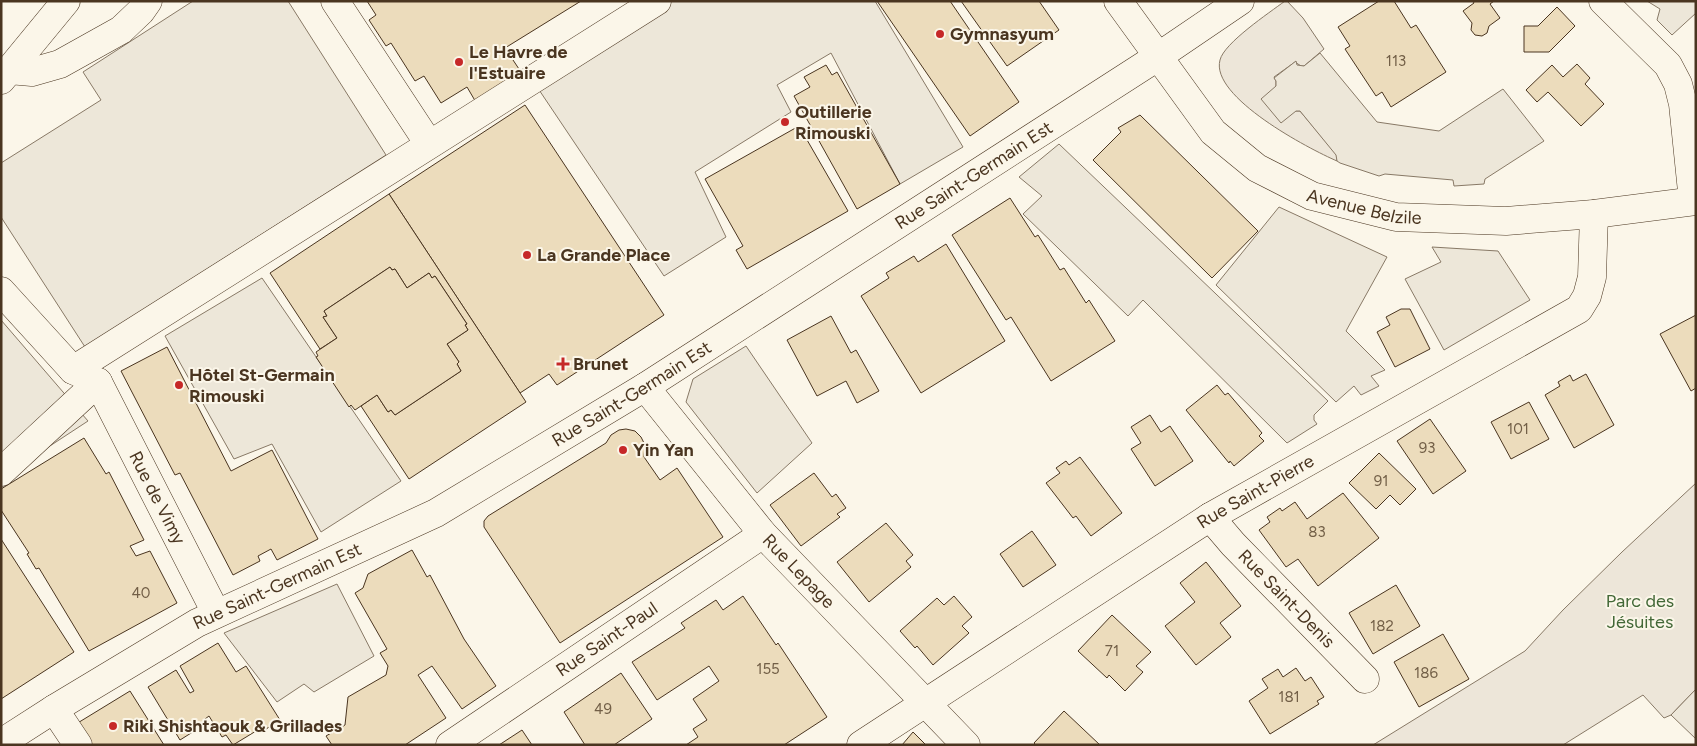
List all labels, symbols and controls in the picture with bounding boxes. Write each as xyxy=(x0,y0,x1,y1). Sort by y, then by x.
place label: Gymnasyum xyxy=(950,23,1054,45)
marker: Gymnasyum xyxy=(934,28,946,40)
place label: Le Havre de l'Estuaire xyxy=(469,41,568,84)
house number: 113 xyxy=(1386,52,1406,70)
marker: Le Havre de l'Estuaire xyxy=(453,56,465,68)
place label: Outillerie Rimouski xyxy=(795,101,872,144)
marker: Outillerie Rimouski xyxy=(779,116,791,128)
street label: Rue Saint-Germain Est xyxy=(891,116,1057,234)
street label: Avenue Belzile xyxy=(1305,184,1422,229)
place label: La Grande Place xyxy=(537,244,670,266)
marker: La Grande Place xyxy=(521,249,533,261)
street label: Rue Saint-Germain Est xyxy=(548,336,715,451)
place label: Brunet xyxy=(573,353,629,375)
marker: Brunet xyxy=(557,358,569,370)
place label: Hôtel St-Germain Rimouski xyxy=(189,364,335,407)
marker: Hôtel St-Germain Rimouski xyxy=(173,379,185,391)
house number: 101 xyxy=(1507,420,1529,438)
place label: Yin Yan xyxy=(633,439,694,461)
house number: 93 xyxy=(1419,439,1435,457)
marker: Yin Yan xyxy=(617,444,629,456)
street label: Rue de Vimy xyxy=(124,447,190,549)
street label: Rue Saint-Pierre xyxy=(1193,450,1318,533)
house number: 91 xyxy=(1374,472,1388,490)
house number: 83 xyxy=(1308,523,1326,541)
street label: Rue Lepage xyxy=(758,529,840,613)
street label: Rue Saint-Germain Est xyxy=(189,538,365,634)
street label: Rue Saint-Denis xyxy=(1233,545,1340,653)
house number: 40 xyxy=(132,584,150,602)
park label: Parc des Jésuites xyxy=(1606,590,1674,633)
street label: Rue Saint-Paul xyxy=(552,597,662,681)
house number: 182 xyxy=(1370,617,1394,635)
house number: 71 xyxy=(1105,642,1119,660)
house number: 155 xyxy=(756,660,780,678)
house number: 186 xyxy=(1414,664,1438,682)
house number: 181 xyxy=(1278,688,1300,706)
house number: 49 xyxy=(594,700,612,718)
place label: Riki Shishtaouk & Grillades xyxy=(123,715,343,737)
marker: Riki Shishtaouk & Grillades xyxy=(107,720,119,732)

